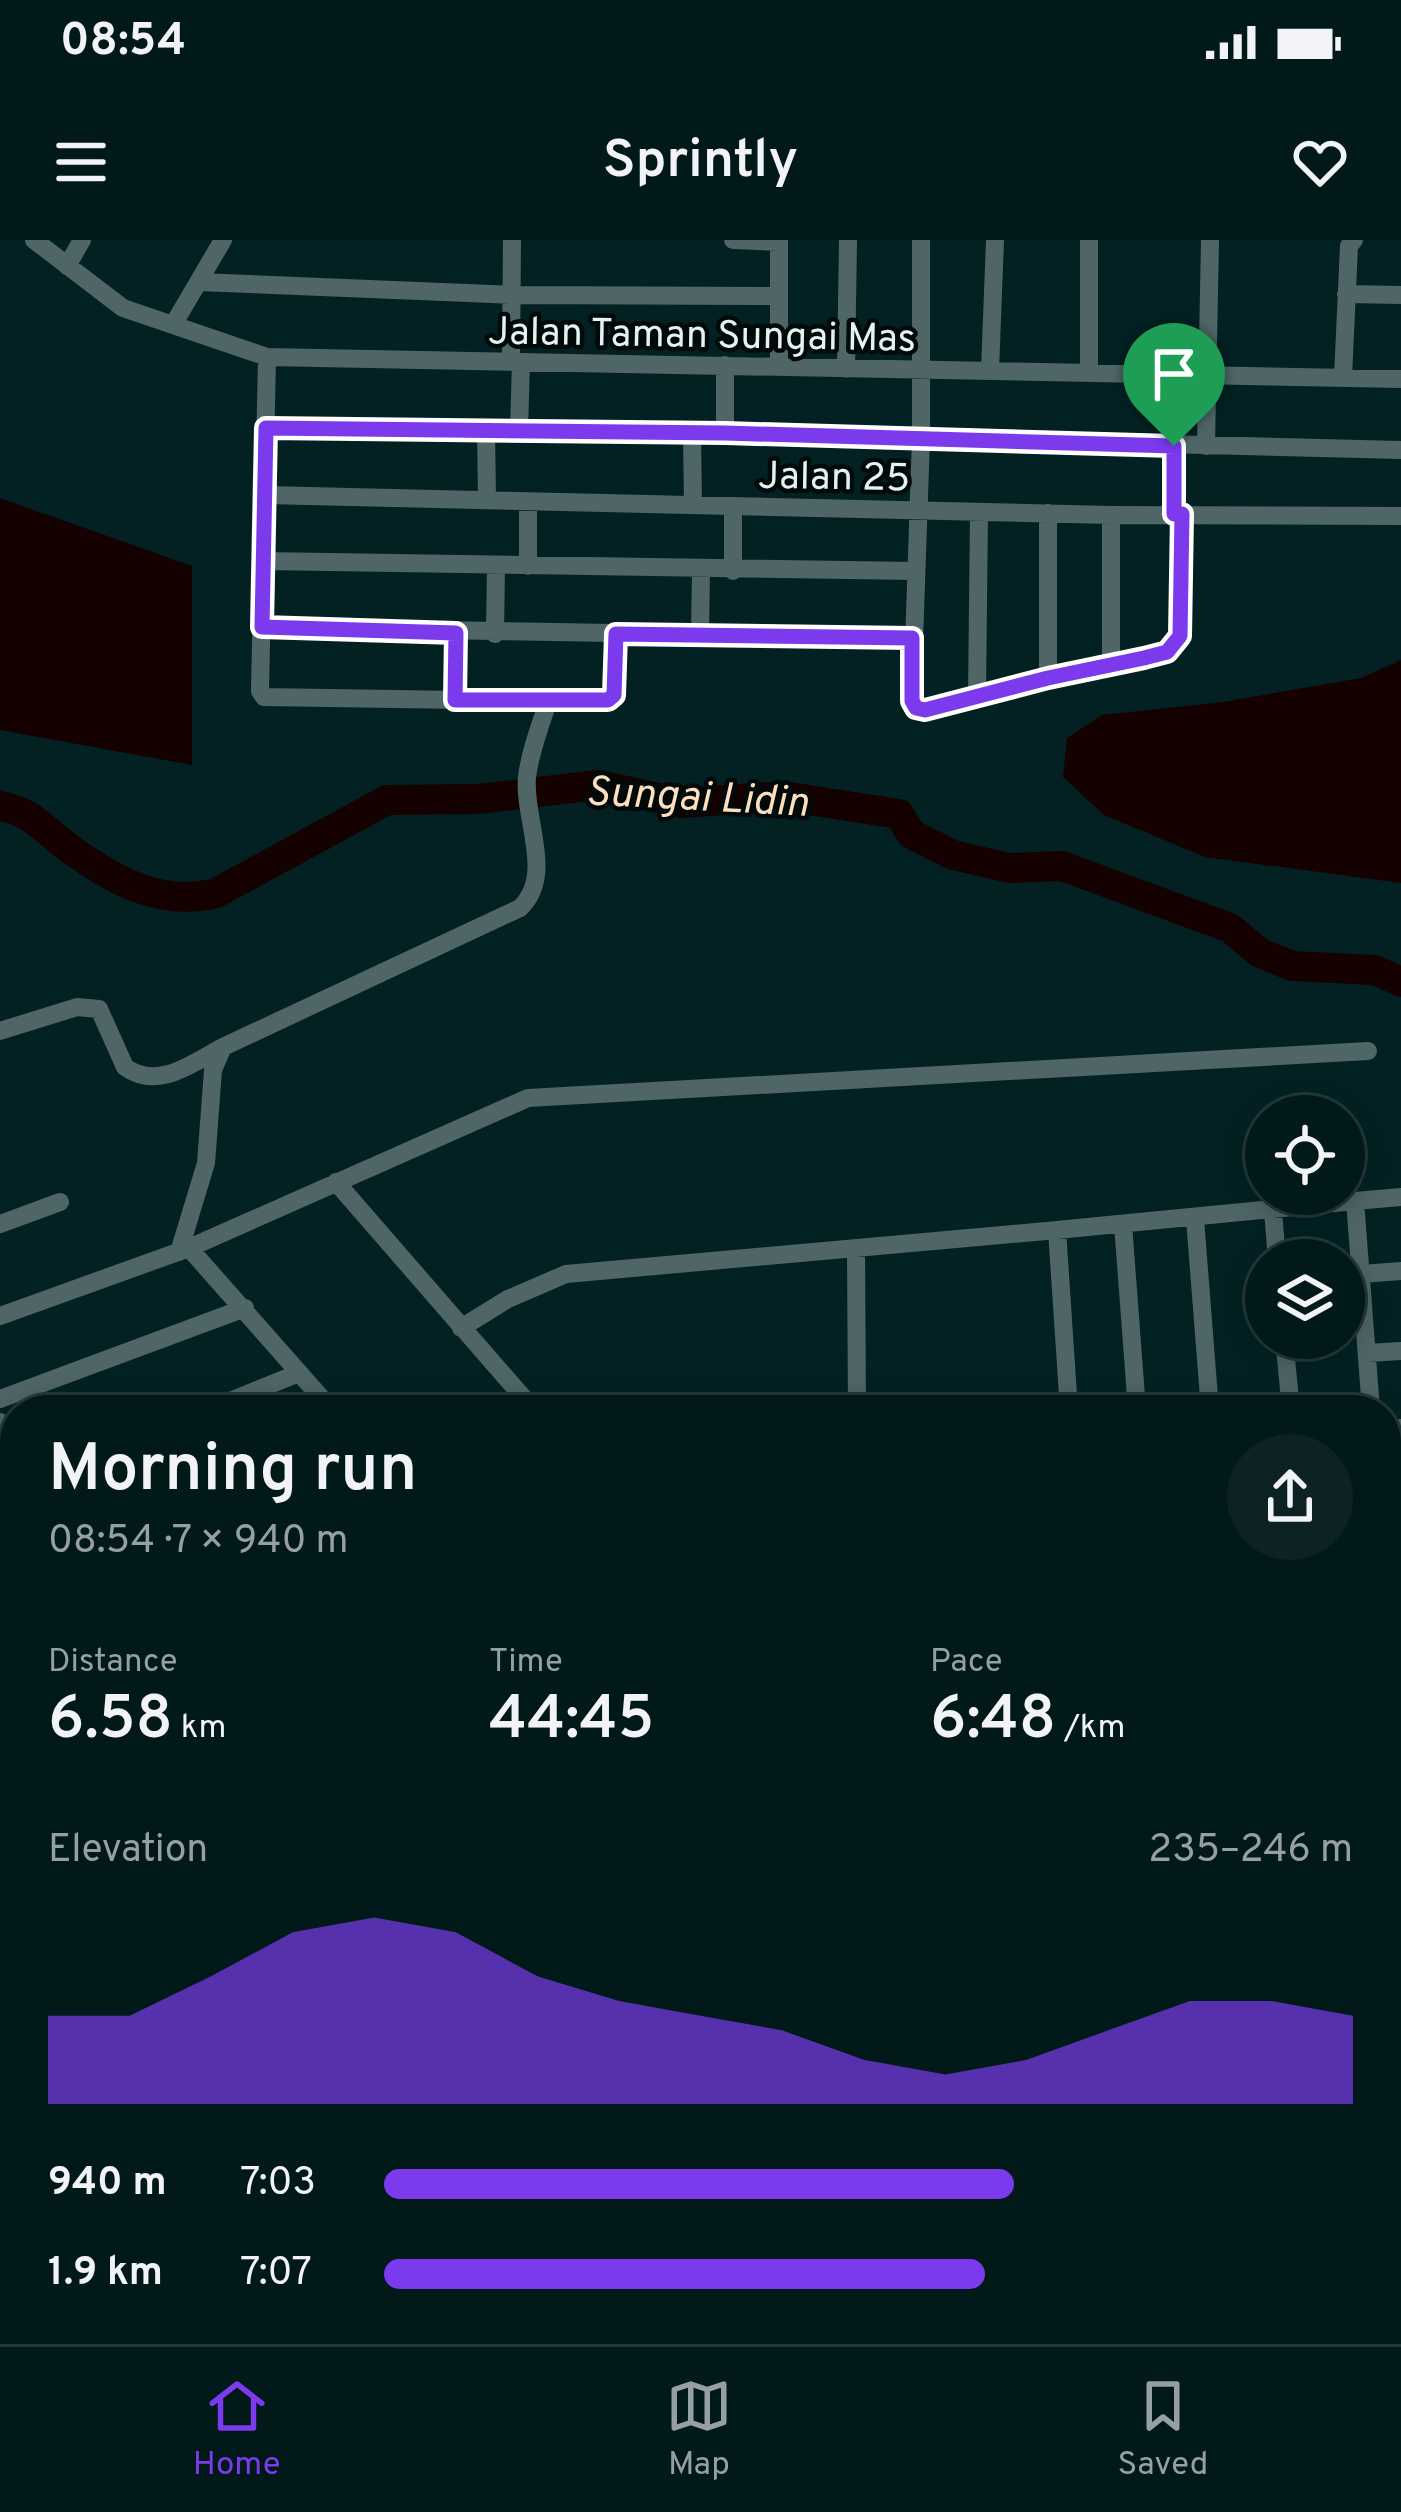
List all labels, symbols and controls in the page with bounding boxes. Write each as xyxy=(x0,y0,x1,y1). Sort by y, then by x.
text: 08:54 xyxy=(60,14,186,71)
text: Sprintly xyxy=(603,128,798,197)
icon: menu xyxy=(48,129,114,195)
icon: heart xyxy=(1287,129,1353,195)
street label: Jalan Taman Sungai Mas xyxy=(487,309,916,366)
pin xyxy=(1123,323,1225,446)
icon: arrive xyxy=(1141,341,1207,407)
street label: Jalan 25 xyxy=(757,454,910,505)
water label: Sungai Lidin xyxy=(584,767,810,832)
map controls xyxy=(1245,1095,1365,1359)
button: locate xyxy=(1245,1095,1365,1215)
button: layers xyxy=(1245,1239,1365,1359)
text: Morning run xyxy=(48,1431,417,1514)
button: share xyxy=(1227,1434,1353,1560)
text: 08:54 · 7 × 940 m xyxy=(48,1518,349,1567)
text: Distance xyxy=(48,1642,178,1684)
text: Time xyxy=(489,1642,563,1684)
text: Pace xyxy=(930,1642,1003,1684)
text: 6.58 xyxy=(48,1684,173,1760)
text: 44:45 xyxy=(489,1684,654,1760)
text: 6:48 xyxy=(930,1684,1056,1760)
text: km xyxy=(173,1708,226,1750)
text: /km xyxy=(1056,1708,1126,1750)
text: Elevation xyxy=(48,1827,208,1876)
text: 235–246 m xyxy=(1148,1827,1353,1876)
text: 940 m xyxy=(48,2160,167,2209)
text: 7:03 xyxy=(240,2160,316,2209)
text: 1.9 km xyxy=(48,2250,163,2299)
text: 7:07 xyxy=(240,2250,312,2299)
tab: Home xyxy=(193,2373,280,2487)
tab: Map xyxy=(666,2373,732,2487)
tab: Saved xyxy=(1118,2373,1208,2487)

